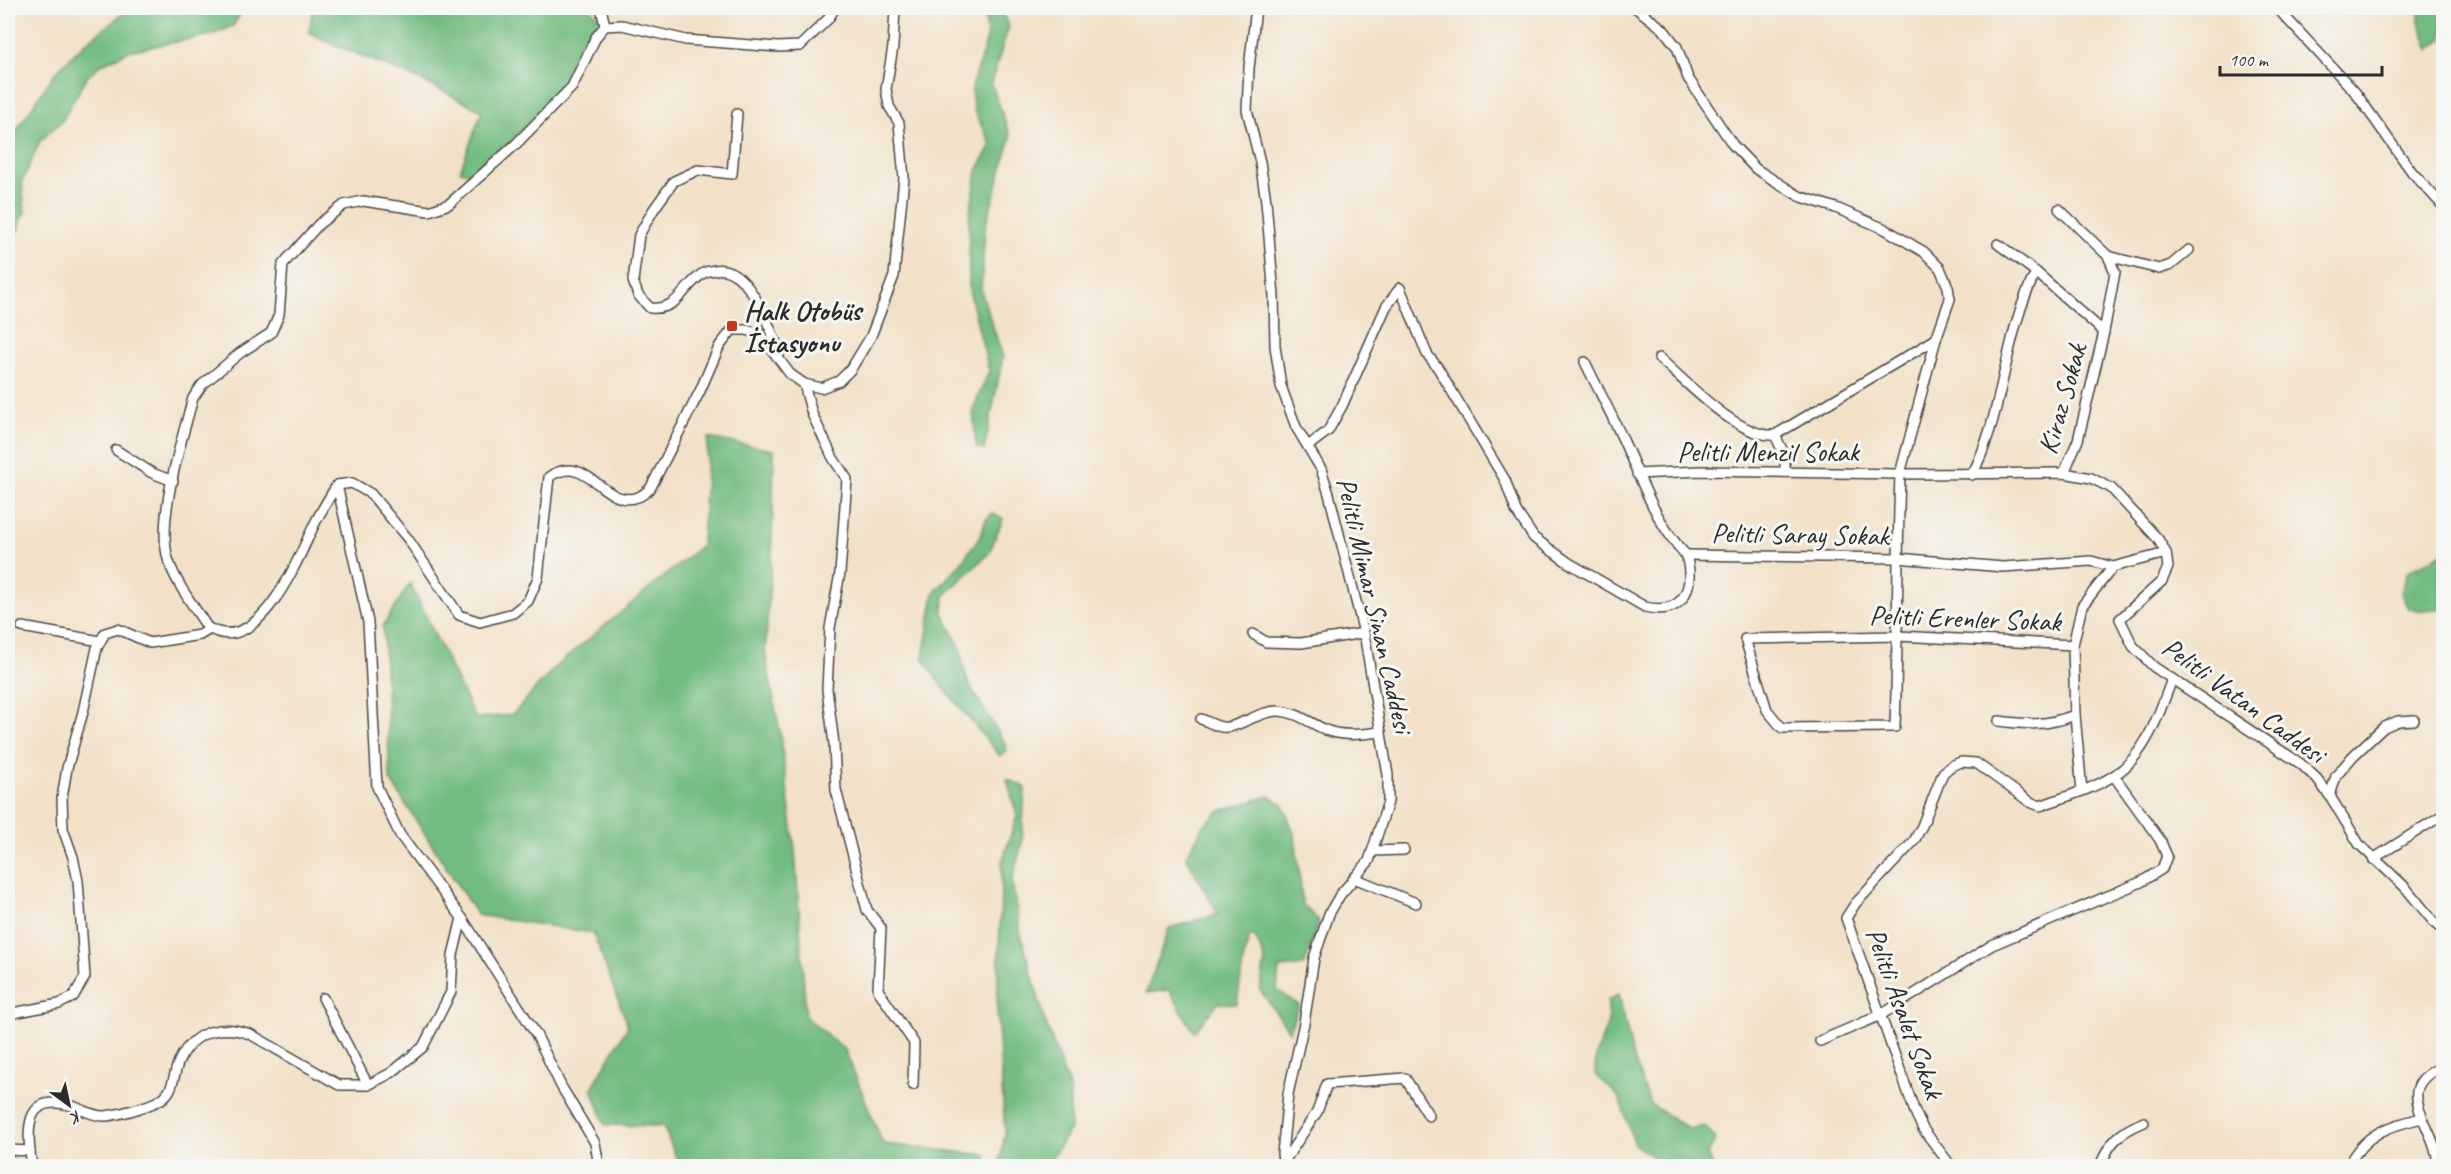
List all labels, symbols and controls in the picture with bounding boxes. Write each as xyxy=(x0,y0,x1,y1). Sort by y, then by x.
scale bar xyxy=(2220,39,2382,77)
text: 100 m xyxy=(2229,49,2270,71)
place label: Halk Otobüs İstasyonu xyxy=(744,293,864,360)
marker: Halk Otobüs İstasyonu xyxy=(725,319,739,333)
street label: Kiraz Sokak xyxy=(2030,337,2095,458)
street label: Pelitli Menzil Sokak xyxy=(1677,434,1860,469)
street label: Pelitli Mimar Sinan Caddesi xyxy=(1329,474,1422,740)
street label: Pelitli Saray Sokak xyxy=(1711,515,1892,553)
street label: Pelitli Erenler Sokak xyxy=(1869,597,2063,639)
street label: Pelitli Vatan Caddesi xyxy=(2156,629,2335,773)
street label: Pelitli Asalet Sokak xyxy=(1858,923,1953,1105)
north arrow xyxy=(39,1075,99,1135)
text: K xyxy=(65,1106,85,1129)

